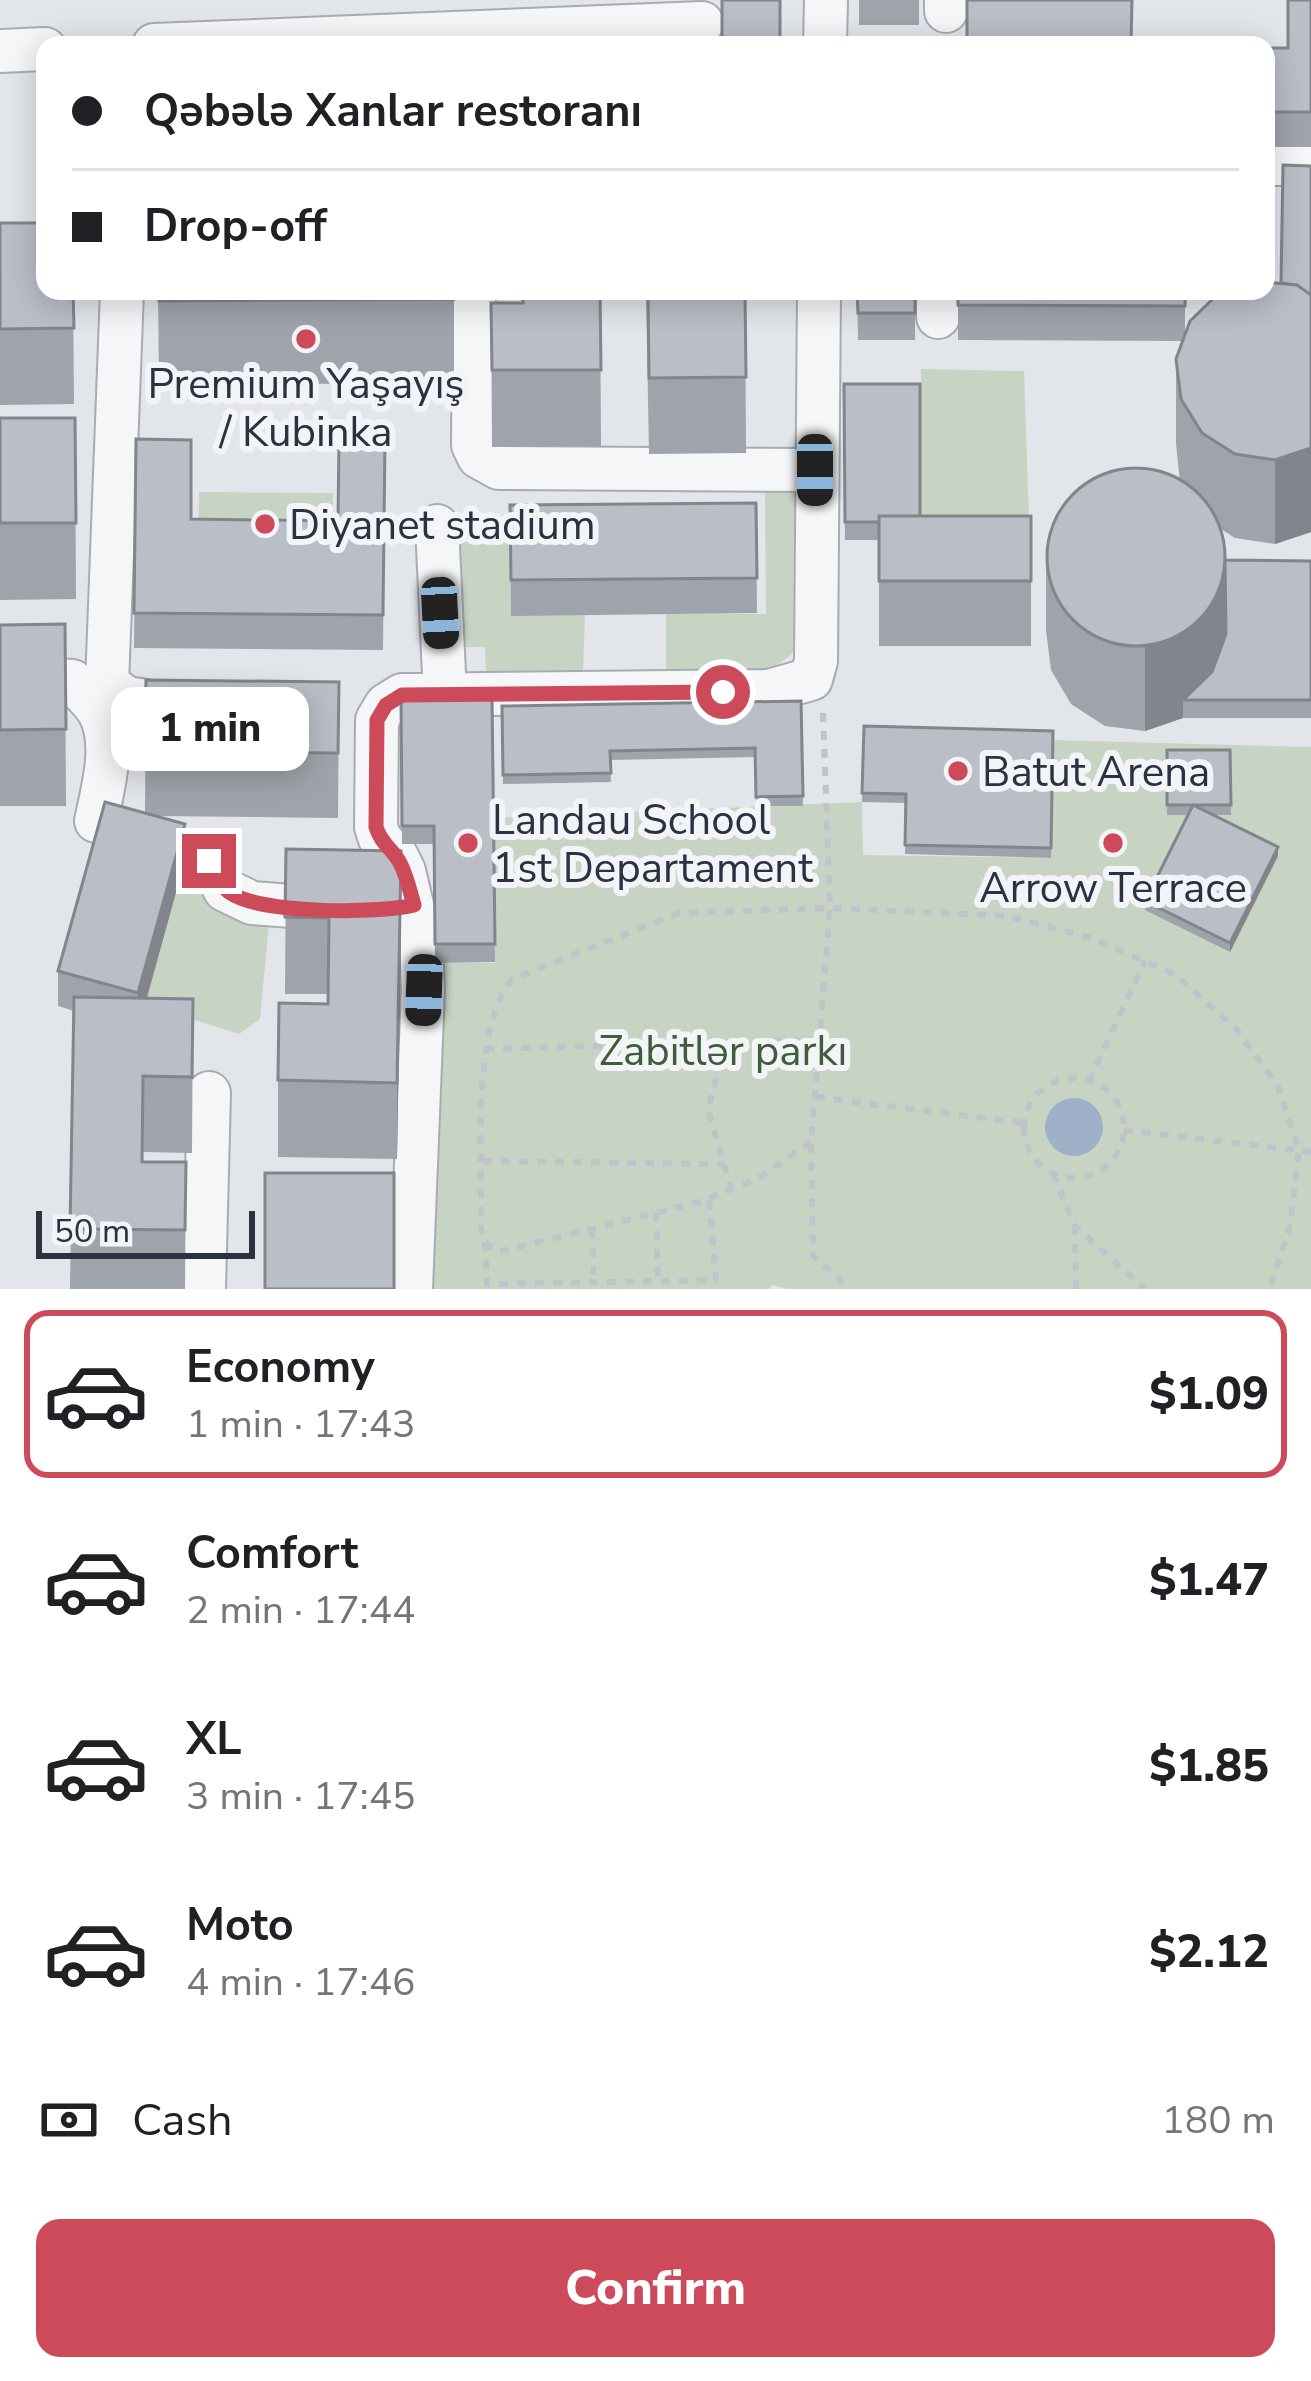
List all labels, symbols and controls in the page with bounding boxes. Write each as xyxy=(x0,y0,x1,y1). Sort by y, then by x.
text: Qəbələ Xanlar restoranı xyxy=(144,81,642,142)
text: Drop-off xyxy=(144,196,327,257)
marker: Premium Yaşayış / Kubinka xyxy=(293,326,319,352)
place label: Premium Yaşayış / Kubinka xyxy=(147,356,465,461)
car xyxy=(797,434,833,506)
place label: Diyanet stadium xyxy=(289,497,596,554)
marker: Diyanet stadium xyxy=(252,511,278,537)
car xyxy=(420,576,460,650)
route start xyxy=(696,665,750,719)
callout: 1 min xyxy=(110,687,308,771)
text: 1 min xyxy=(159,702,261,755)
place label: Batut Arena xyxy=(982,744,1210,801)
marker: Batut Arena xyxy=(945,758,971,784)
place label: Landau School 1st Departament xyxy=(492,792,813,897)
marker: Landau School 1st Departament xyxy=(455,830,481,856)
marker: Arrow Terrace xyxy=(1100,830,1126,856)
route end xyxy=(182,834,236,888)
place label: Arrow Terrace xyxy=(979,860,1247,917)
car xyxy=(405,953,443,1027)
park label: Zabitlər parkı xyxy=(599,1023,847,1080)
scale bar xyxy=(36,1205,255,1258)
text: 50 m xyxy=(54,1209,130,1254)
text: Economy xyxy=(186,1337,375,1398)
icon: car xyxy=(42,1340,150,1448)
text: $1.09 xyxy=(1149,1364,1269,1425)
text: 1 min · 17:43 xyxy=(186,1398,415,1451)
text: Comfort xyxy=(186,1523,358,1584)
icon: car xyxy=(42,1526,150,1634)
text: $1.47 xyxy=(1149,1550,1269,1611)
text: 2 min · 17:44 xyxy=(186,1584,415,1637)
text: XL xyxy=(186,1709,242,1770)
icon: car xyxy=(42,1712,150,1820)
text: $1.85 xyxy=(1149,1736,1269,1797)
text: 3 min · 17:45 xyxy=(186,1770,415,1823)
text: Moto xyxy=(186,1895,294,1956)
icon: car xyxy=(42,1898,150,2006)
text: $2.12 xyxy=(1149,1922,1269,1983)
text: 4 min · 17:46 xyxy=(186,1956,415,2009)
icon: cash xyxy=(36,2087,102,2153)
text: Cash xyxy=(132,2090,233,2151)
text: 180 m xyxy=(1161,2094,1275,2147)
button: Confirm xyxy=(36,2219,1275,2357)

